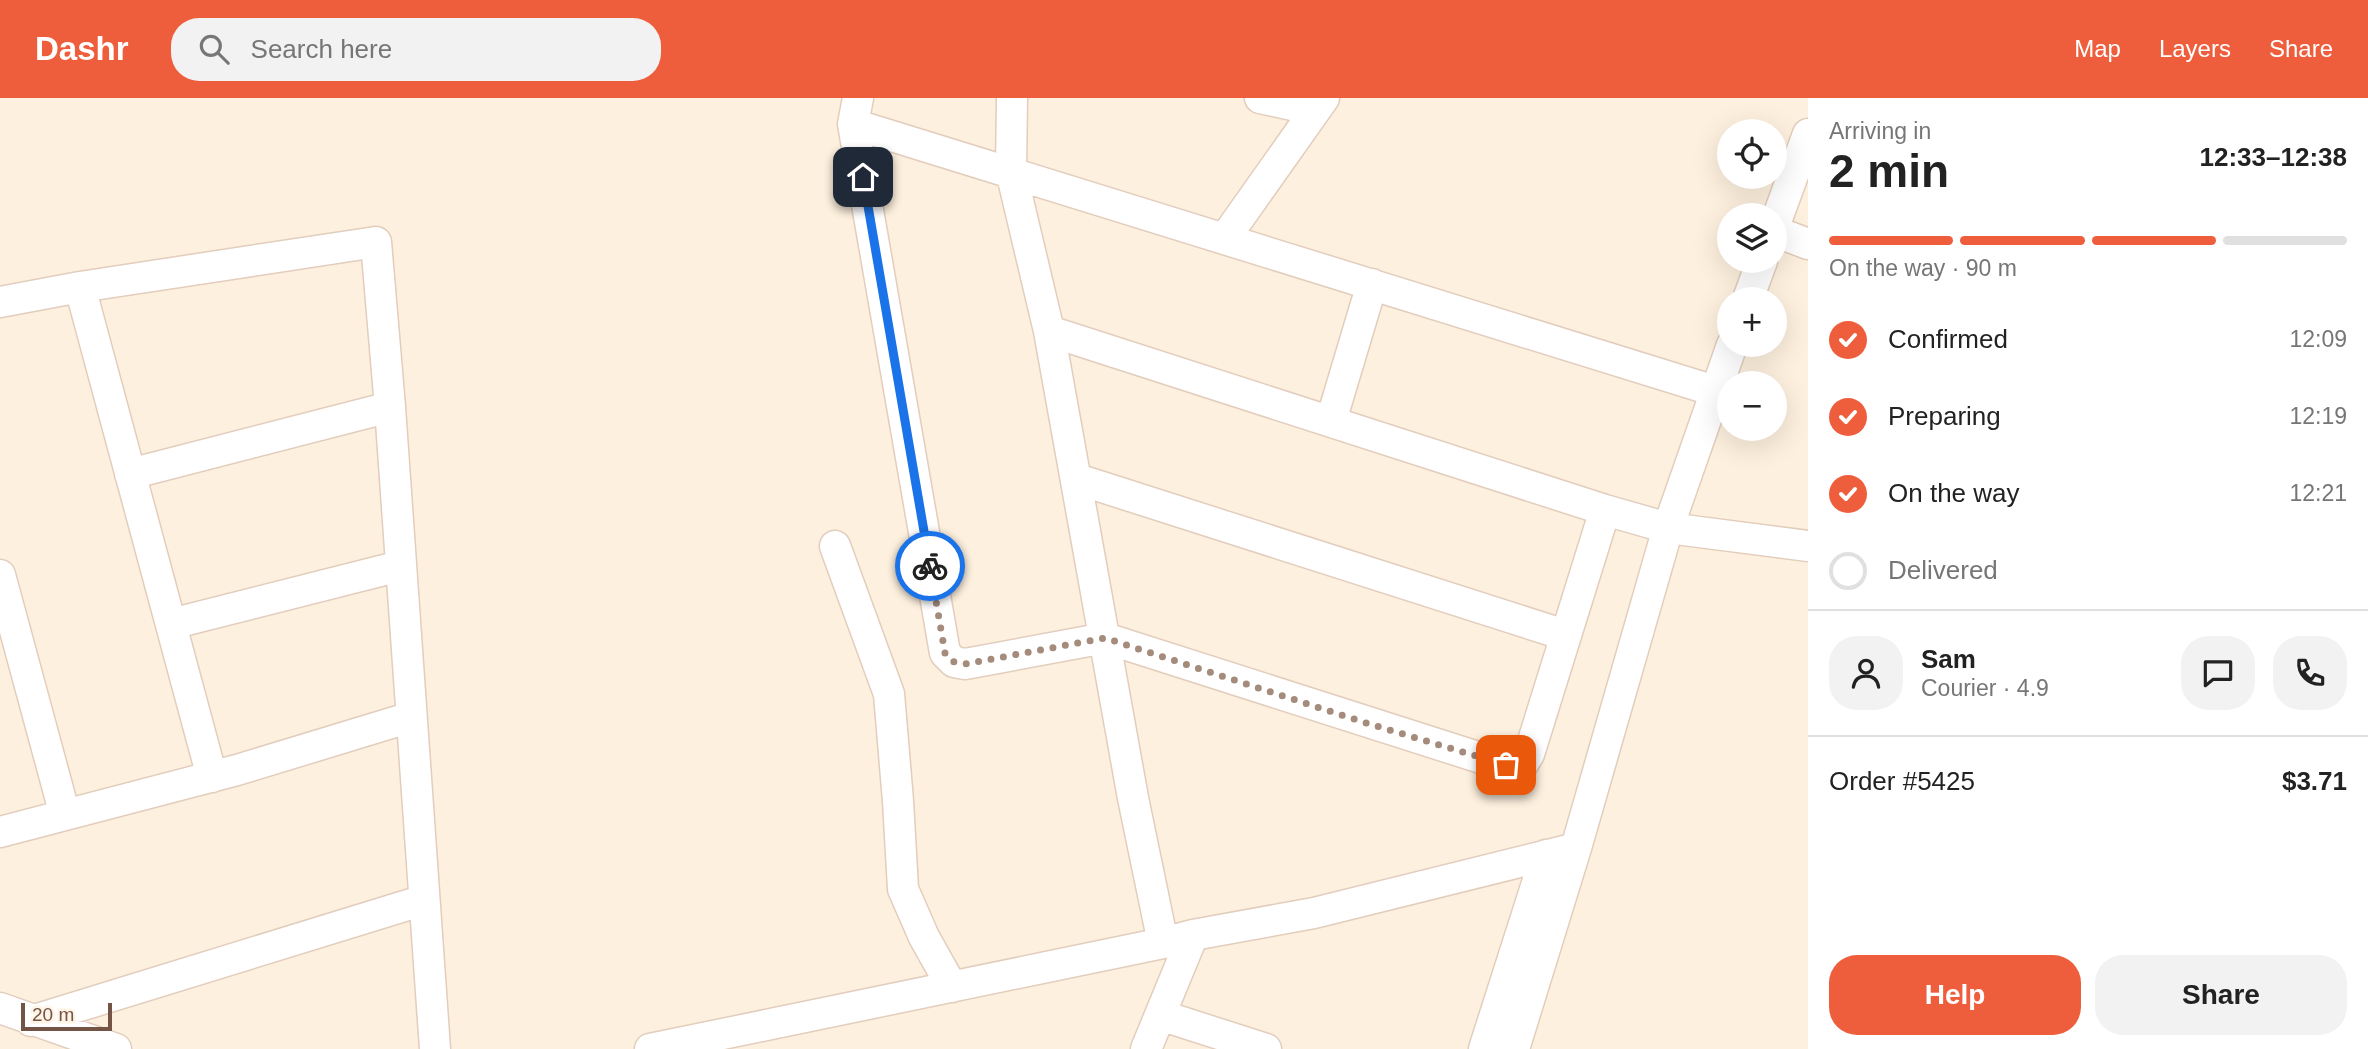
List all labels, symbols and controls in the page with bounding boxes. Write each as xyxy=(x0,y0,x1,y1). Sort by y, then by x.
search box xyxy=(171,18,661,81)
text: Dashr xyxy=(35,30,129,67)
icon: search xyxy=(195,30,233,68)
text: Search here xyxy=(251,34,392,64)
text: Map xyxy=(2074,35,2121,62)
text: Layers xyxy=(2159,35,2231,62)
text: Share xyxy=(2269,35,2333,62)
text: Arriving in xyxy=(1829,118,1931,144)
map controls xyxy=(1717,119,1787,441)
button: locate xyxy=(1717,119,1787,189)
text: 12:33–12:38 xyxy=(2200,142,2347,172)
text: 2 min xyxy=(1829,145,1949,197)
pin xyxy=(833,147,893,207)
icon: home xyxy=(844,158,882,196)
button: layers xyxy=(1717,203,1787,273)
text: On the way · 90 m xyxy=(1829,255,2017,281)
button: + xyxy=(1717,287,1787,357)
icon: check xyxy=(1829,321,1867,359)
text: Confirmed xyxy=(1888,324,2008,354)
text: 12:09 xyxy=(2289,326,2347,352)
button: − xyxy=(1717,371,1787,441)
icon: check xyxy=(1829,398,1867,436)
text: Preparing xyxy=(1888,401,2001,431)
text: 12:19 xyxy=(2289,403,2347,429)
icon: check xyxy=(1829,475,1867,513)
text: On the way xyxy=(1888,478,2020,508)
text: 12:21 xyxy=(2289,480,2347,506)
courier xyxy=(895,531,965,601)
icon: bike xyxy=(911,547,949,585)
text: Delivered xyxy=(1888,555,1998,585)
button: person xyxy=(1829,636,1903,710)
button: chat xyxy=(2181,636,2255,710)
button: phone xyxy=(2273,636,2347,710)
text: Sam xyxy=(1921,644,1976,674)
text: Courier · 4.9 xyxy=(1921,675,2049,701)
pin xyxy=(1476,735,1536,795)
icon: bag xyxy=(1487,746,1525,784)
text: Order #5425 xyxy=(1829,766,1975,796)
text: $3.71 xyxy=(2282,766,2347,796)
button: Help xyxy=(1829,955,2081,1035)
button: Share xyxy=(2095,955,2347,1035)
scale bar xyxy=(21,1000,112,1032)
text: 20 m xyxy=(32,1004,74,1025)

